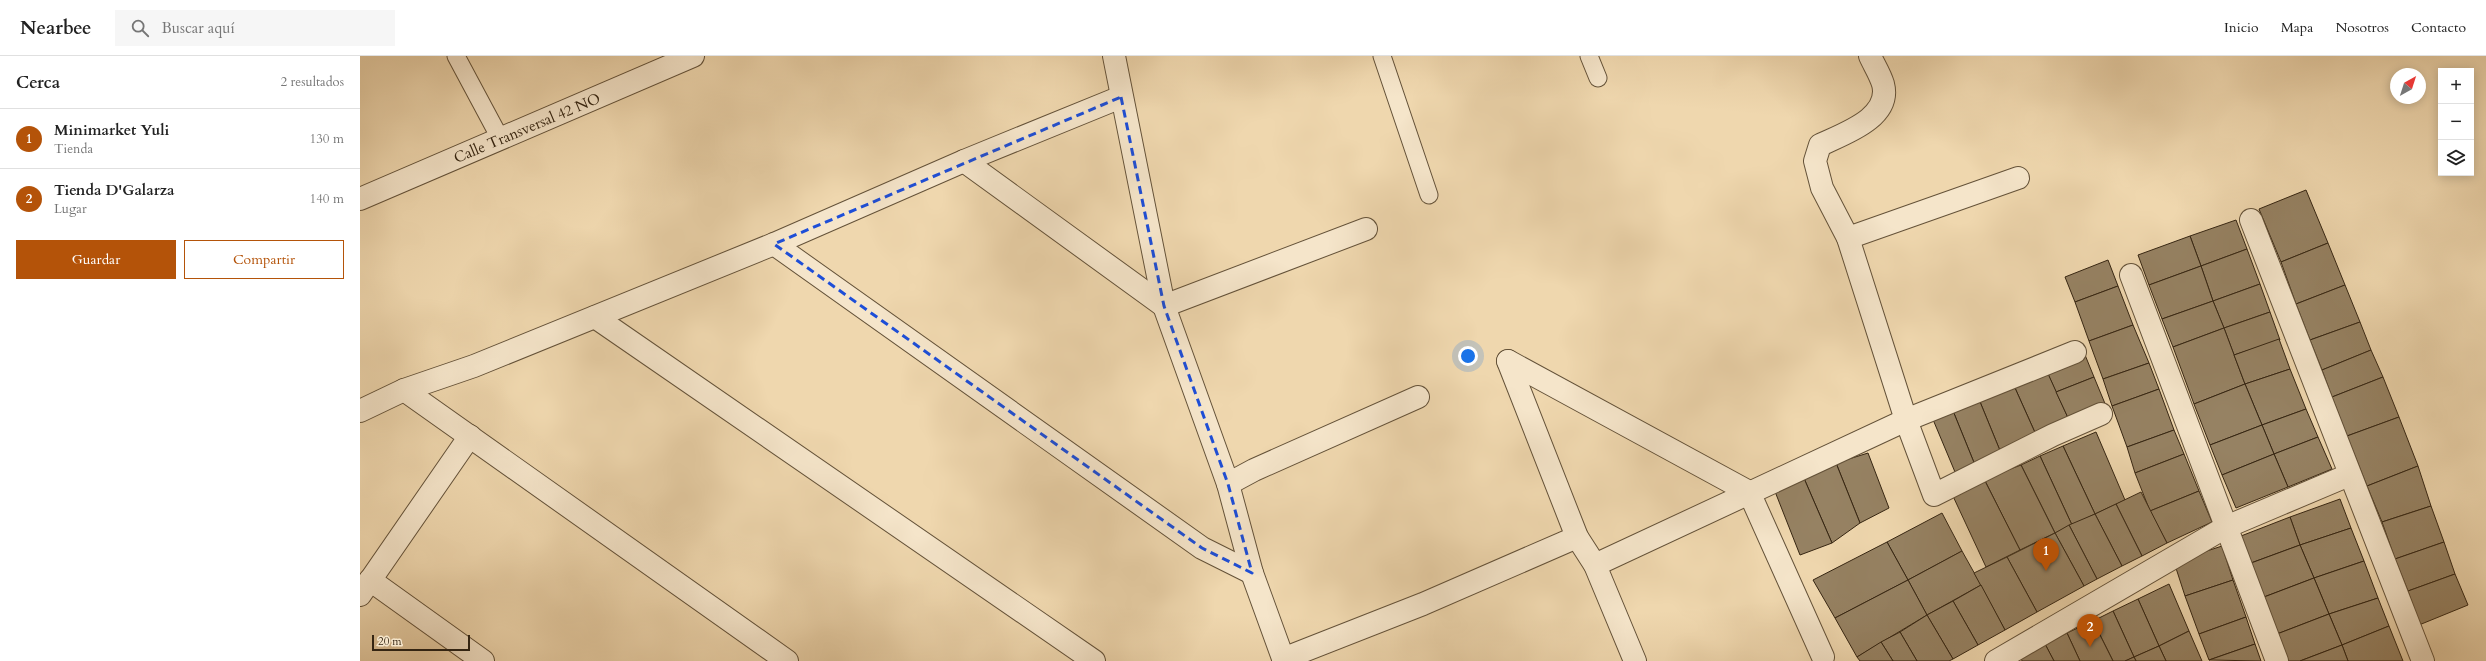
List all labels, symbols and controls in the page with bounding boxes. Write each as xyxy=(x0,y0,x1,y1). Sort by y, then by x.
search box xyxy=(115,10,395,46)
text: Nearbee xyxy=(20,15,91,41)
icon: search xyxy=(129,17,151,39)
text: Buscar aquí xyxy=(161,18,235,38)
text: Inicio xyxy=(2224,18,2259,37)
text: Mapa xyxy=(2281,18,2313,37)
text: Nosotros xyxy=(2335,18,2389,37)
text: Contacto xyxy=(2411,18,2466,37)
north arrow xyxy=(2390,68,2426,104)
map controls xyxy=(2438,68,2474,176)
button: + xyxy=(2438,68,2474,104)
text: Cerca xyxy=(16,71,60,94)
text: 2 resultados xyxy=(280,73,344,91)
street label: Calle Transversal 42 NO xyxy=(451,88,603,168)
button: − xyxy=(2438,104,2474,140)
text: Minimarket Yuli xyxy=(54,120,169,140)
text: 1 xyxy=(26,130,32,148)
text: 130 m xyxy=(310,130,344,148)
text: Tienda xyxy=(54,140,93,158)
button: layers xyxy=(2438,140,2474,176)
text: Tienda D'Galarza xyxy=(54,180,174,200)
text: 2 xyxy=(26,190,32,208)
text: 140 m xyxy=(310,190,344,208)
text: Lugar xyxy=(54,200,87,218)
button: Guardar xyxy=(16,240,176,279)
button: Compartir xyxy=(184,240,344,279)
your location xyxy=(1458,346,1478,366)
pin: 1 xyxy=(2033,538,2059,571)
pin: 2 xyxy=(2077,614,2103,647)
scale bar xyxy=(372,633,470,652)
text: 20 m xyxy=(378,634,402,649)

